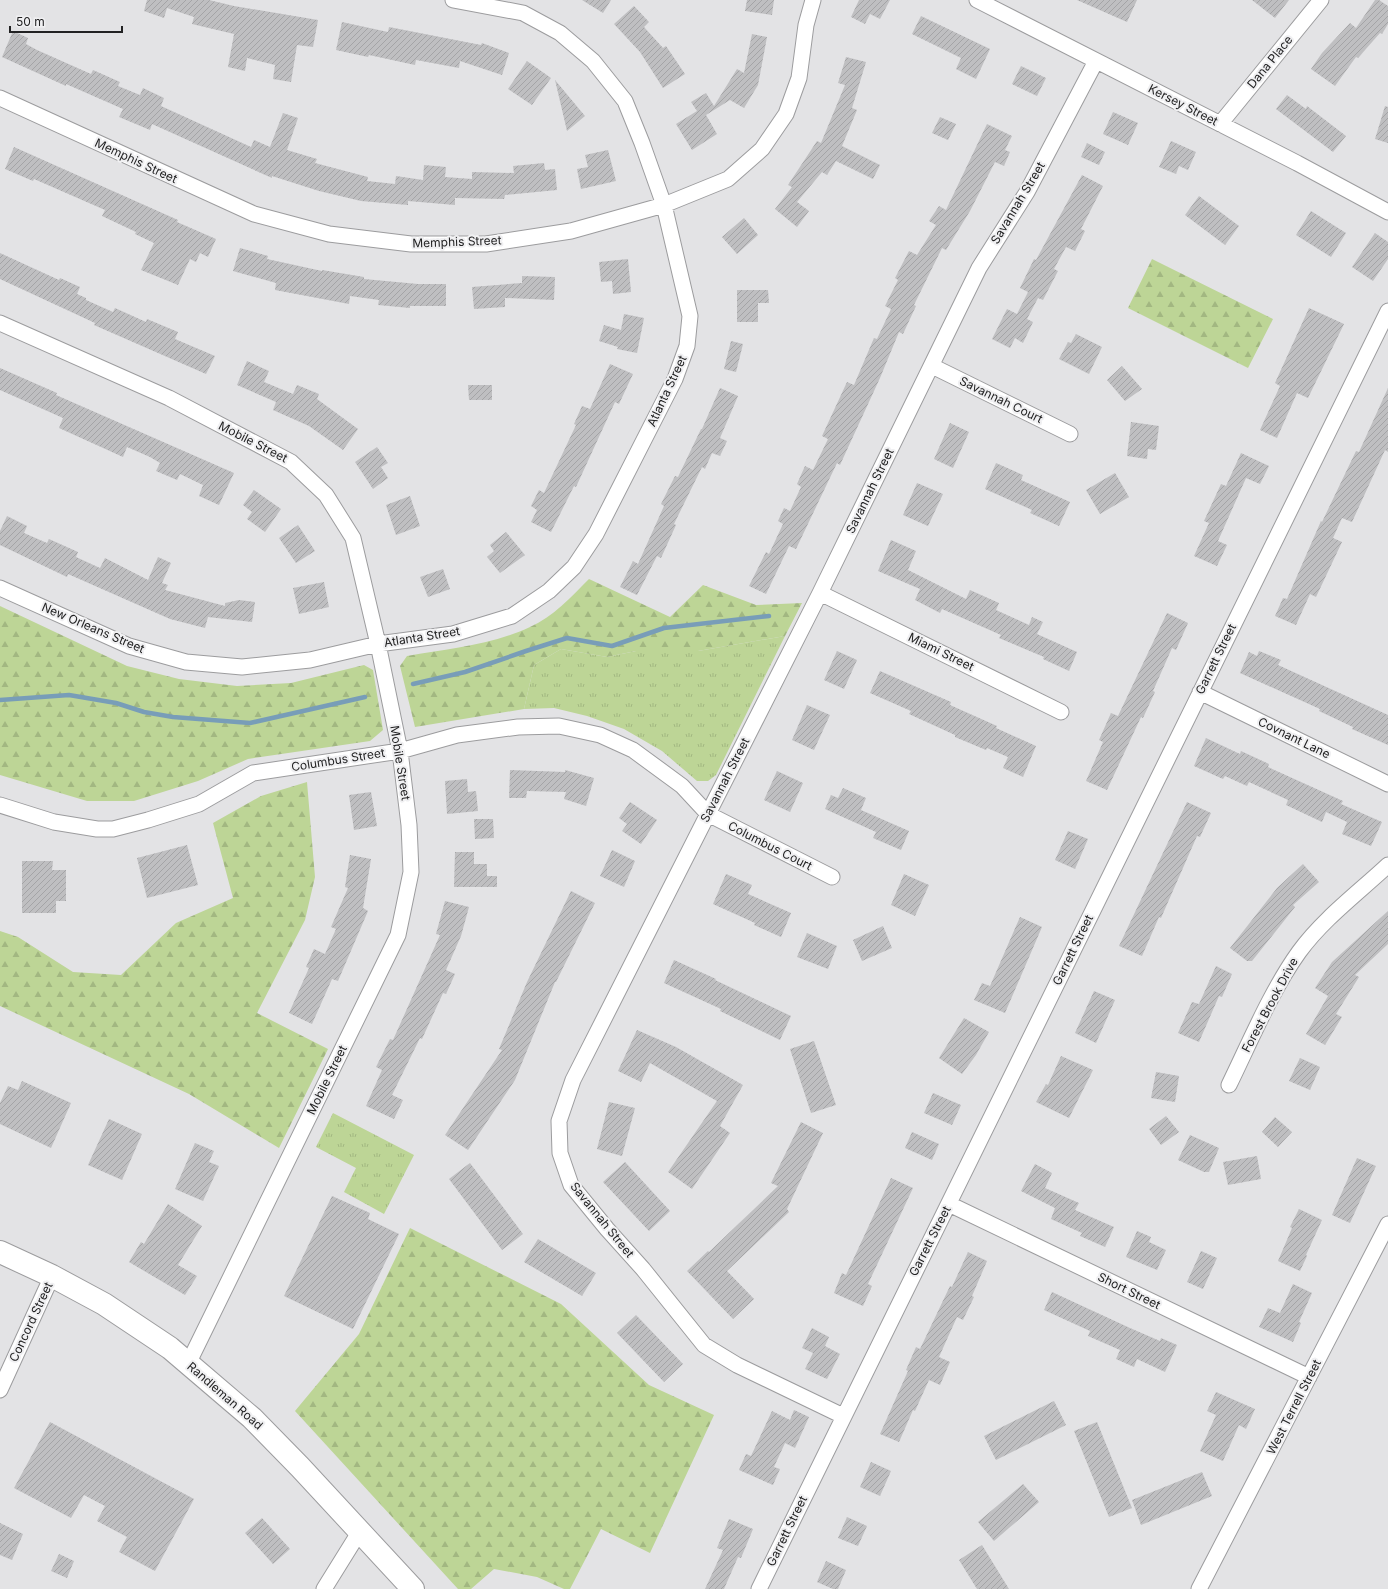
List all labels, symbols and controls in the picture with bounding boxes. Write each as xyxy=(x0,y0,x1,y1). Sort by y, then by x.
scale bar xyxy=(10,8,122,34)
text: 50 m xyxy=(16,14,45,29)
street label: Dana Place xyxy=(1244,32,1296,91)
street label: Kersey Street xyxy=(1146,81,1221,129)
street label: Memphis Street xyxy=(93,135,180,186)
street label: Savannah Street xyxy=(987,159,1048,246)
street label: Memphis Street xyxy=(412,232,502,251)
street label: Atlanta Street xyxy=(644,353,690,429)
street label: Savannah Court xyxy=(957,373,1045,426)
street label: Mobile Street xyxy=(216,418,290,465)
street label: Savannah Street xyxy=(842,446,897,536)
street label: New Orleans Street xyxy=(39,599,147,656)
street label: Garrett Street xyxy=(1192,621,1239,696)
street label: Atlanta Street xyxy=(383,623,461,650)
street label: Miami Street xyxy=(906,629,977,674)
street label: Covnant Lane xyxy=(1256,714,1333,761)
street label: Mobile Street xyxy=(387,724,414,801)
street label: Savannah Street xyxy=(697,735,752,825)
street label: Columbus Street xyxy=(290,745,386,774)
street label: Columbus Court xyxy=(726,818,815,873)
street label: Garrett Street xyxy=(1049,912,1096,987)
street label: Forest Brook Drive xyxy=(1238,955,1301,1055)
street label: Mobile Street xyxy=(303,1043,350,1117)
street label: Savannah Street xyxy=(567,1179,638,1261)
street label: Garrett Street xyxy=(906,1203,954,1278)
street label: Short Street xyxy=(1095,1269,1163,1312)
street label: Concord Street xyxy=(6,1280,56,1364)
street label: West Terrell Street xyxy=(1263,1357,1324,1457)
street label: Randleman Road xyxy=(184,1359,266,1433)
street label: Garrett Street xyxy=(763,1493,810,1568)

